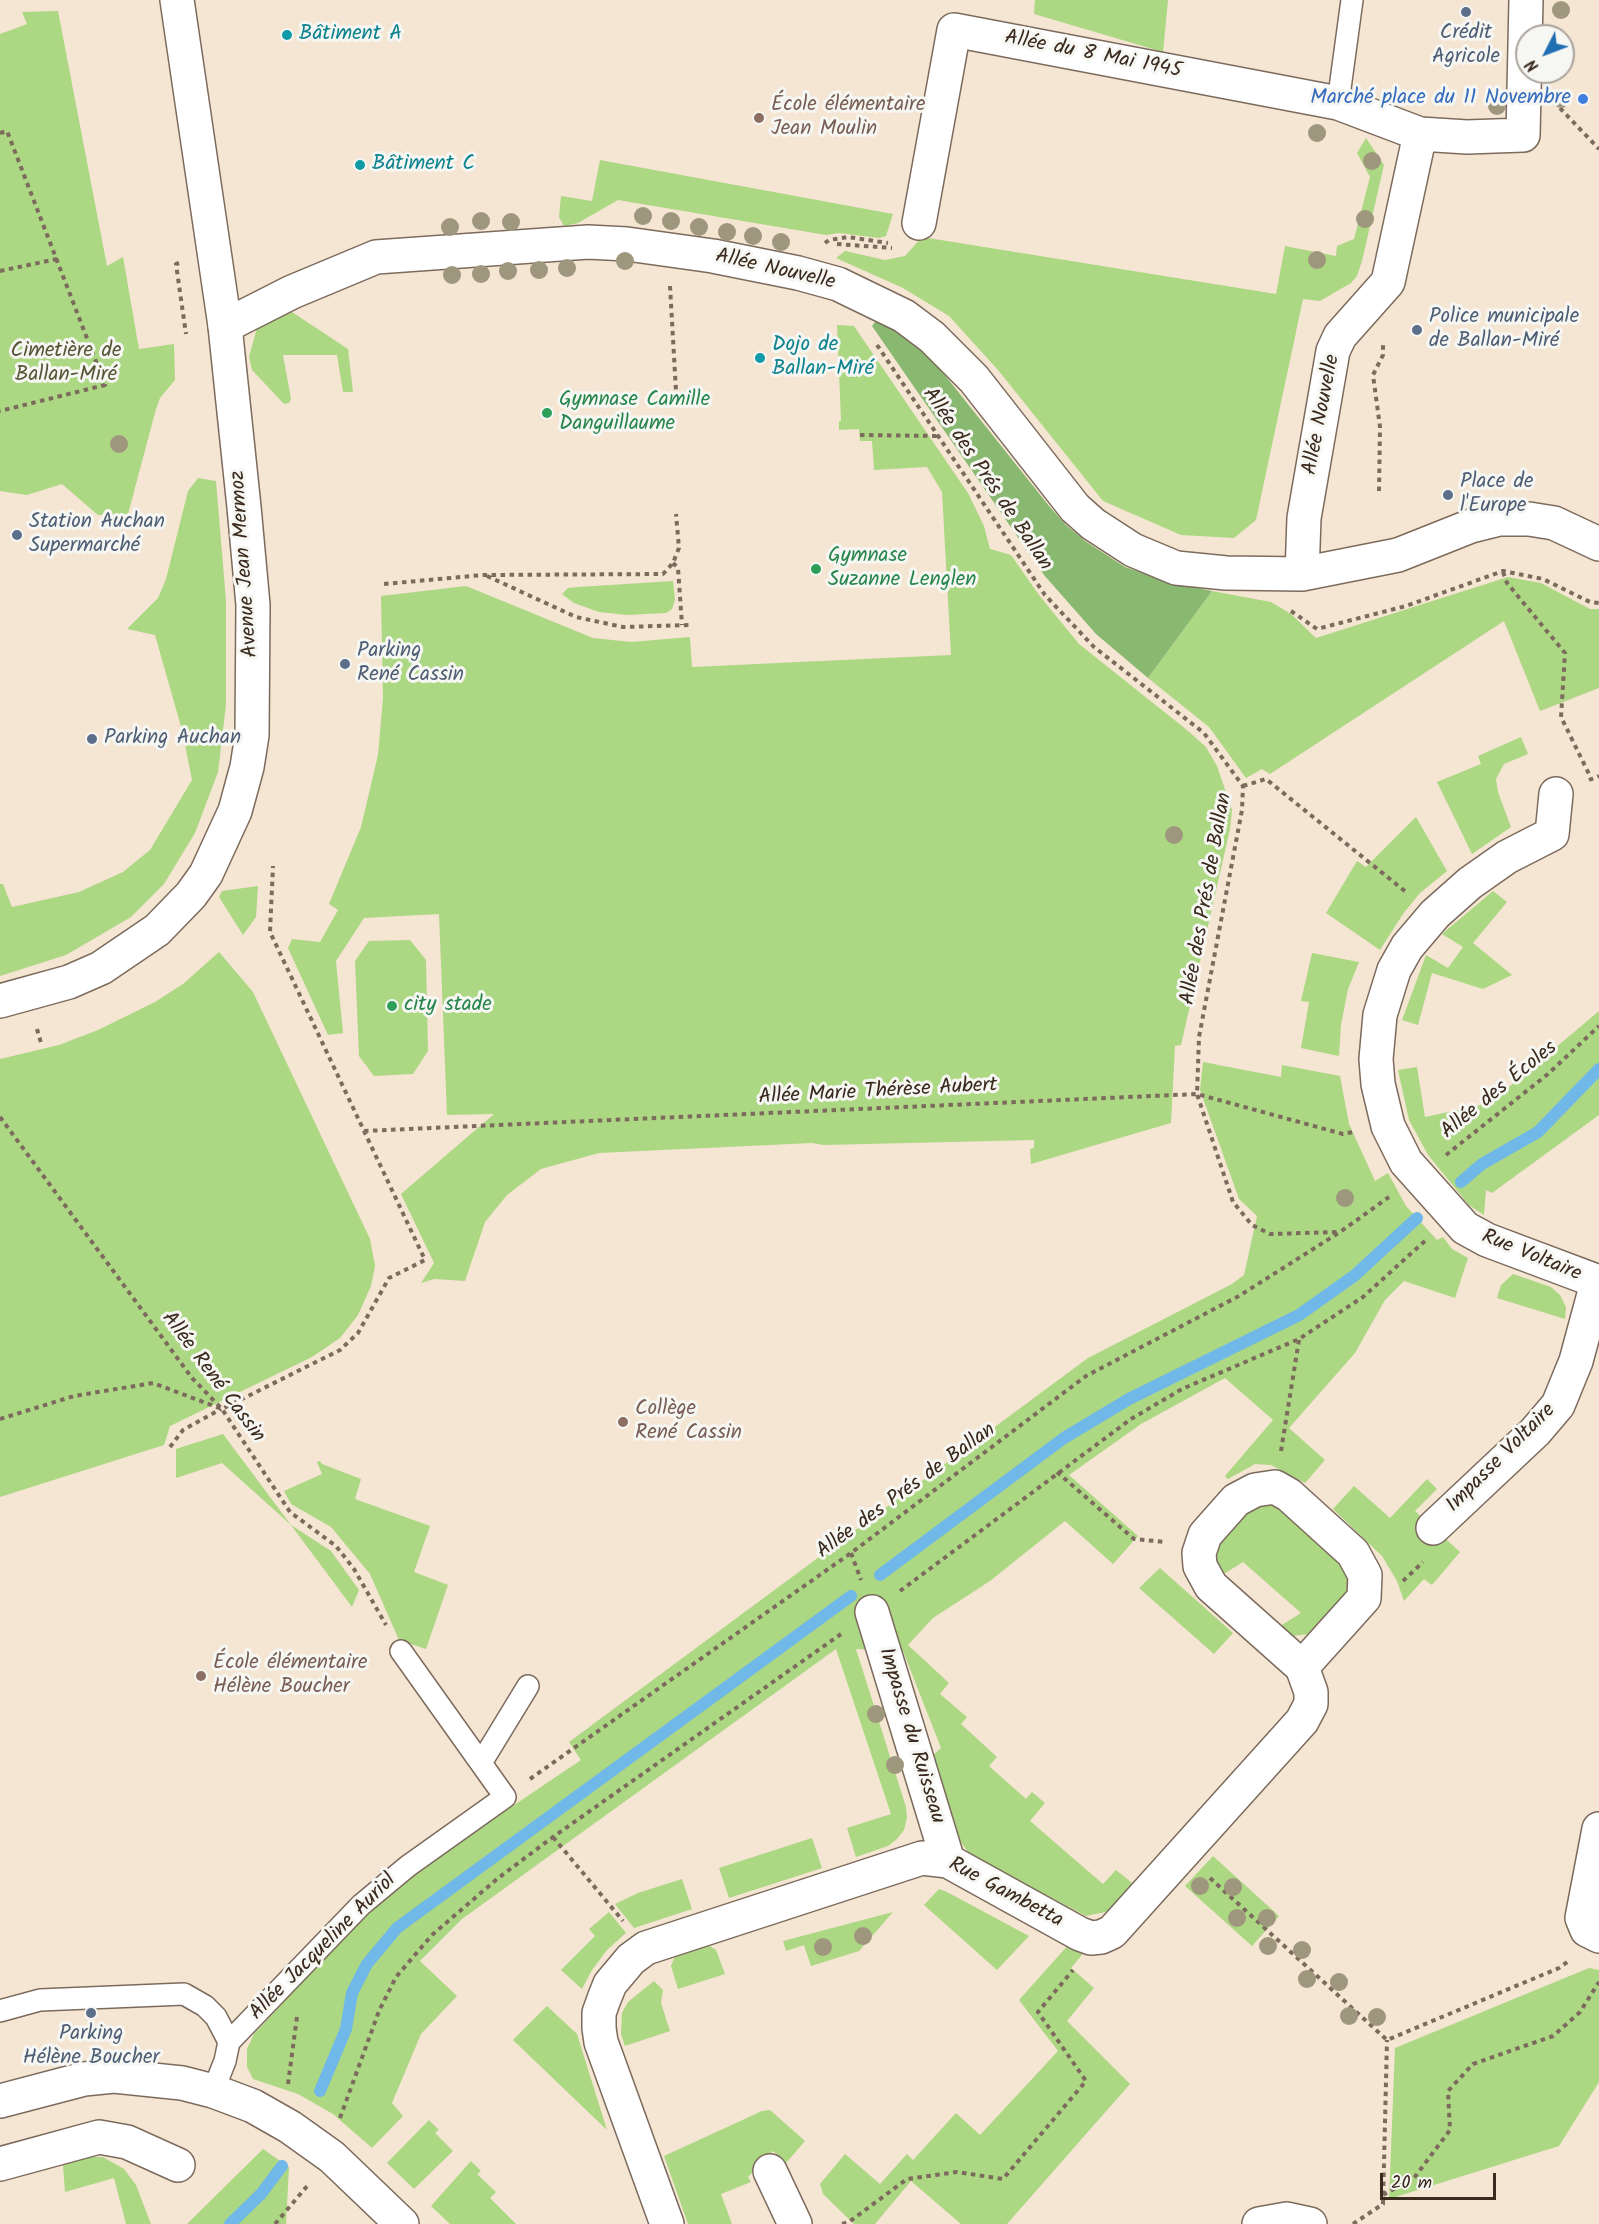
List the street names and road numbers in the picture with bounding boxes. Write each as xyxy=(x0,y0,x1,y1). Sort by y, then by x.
street label: Allée du 8 Mai 1945 xyxy=(1002,26,1184,86)
street label: Allée Nouvelle xyxy=(713,245,837,297)
street label: Allée Nouvelle xyxy=(1299,353,1347,477)
street label: Allée des Prés de Ballan xyxy=(915,384,1057,576)
street label: Avenue Jean Mermoz xyxy=(227,470,265,658)
street label: Allée des Prés de Ballan xyxy=(1177,791,1239,1007)
street label: Allée des Écoles xyxy=(1437,1036,1563,1146)
street label: Allée Marie Thérèse Aubert xyxy=(758,1074,998,1112)
street label: Rue Voltaire xyxy=(1477,1226,1585,1288)
street label: Allée René Cassin xyxy=(155,1308,269,1448)
street label: Impasse Voltaire xyxy=(1442,1399,1562,1519)
street label: Allée des Prés de Ballan xyxy=(813,1419,1001,1565)
street label: Impasse du Ruisseau xyxy=(871,1645,949,1827)
street label: Rue Gambetta xyxy=(943,1853,1067,1935)
street label: Allée Jacqueline Auriol xyxy=(245,1869,403,2027)

